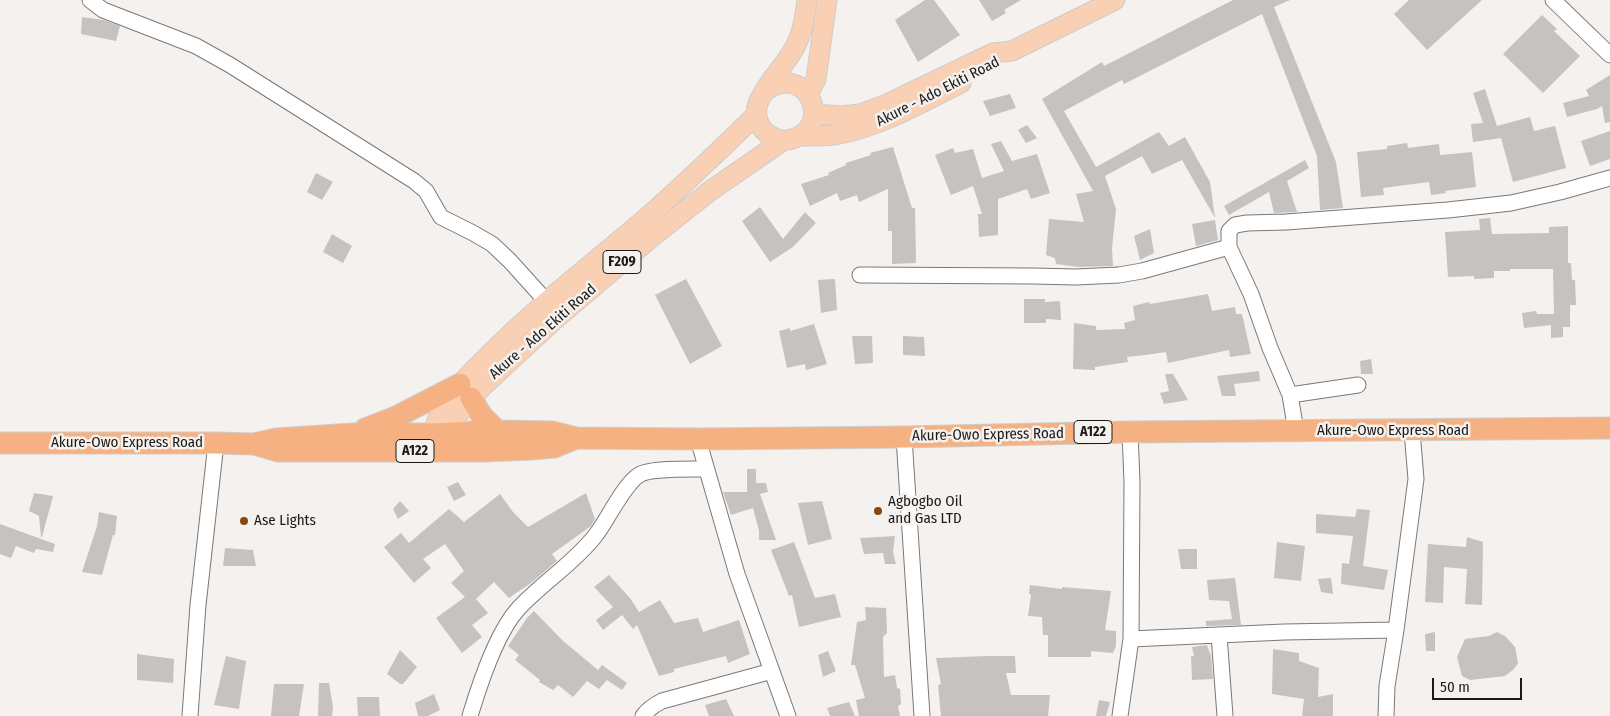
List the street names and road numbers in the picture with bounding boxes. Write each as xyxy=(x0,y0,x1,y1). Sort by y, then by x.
street label: Akure - Ado Ekiti Road xyxy=(873,53,1003,131)
road number: F209 xyxy=(603,250,641,274)
street label: Akure - Ado Ekiti Road xyxy=(486,281,600,383)
road number: A122 xyxy=(1074,421,1112,444)
street label: Akure-Owo Express Road xyxy=(1317,422,1469,440)
street label: Akure-Owo Express Road xyxy=(912,425,1064,445)
street label: Akure-Owo Express Road xyxy=(51,434,203,452)
road number: A122 xyxy=(396,440,434,462)

